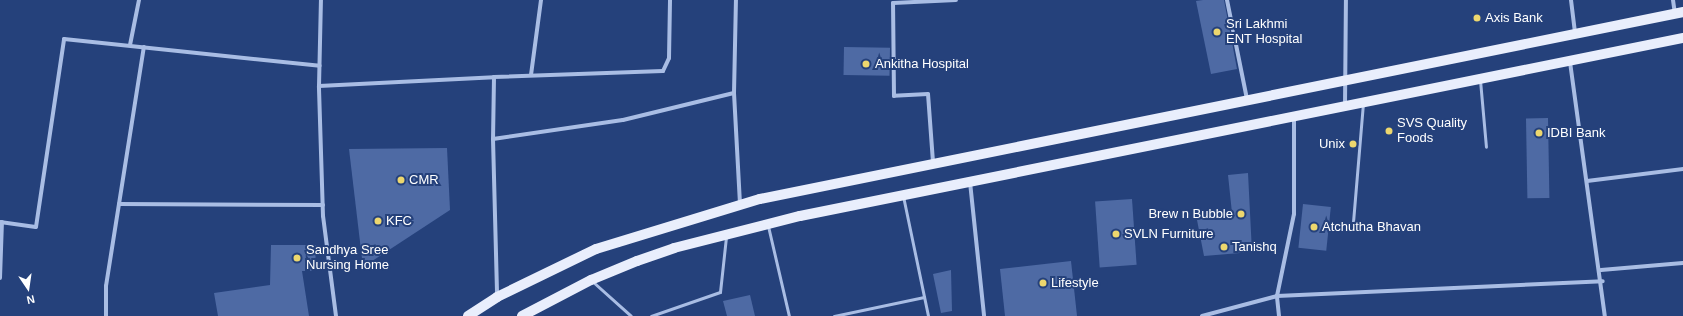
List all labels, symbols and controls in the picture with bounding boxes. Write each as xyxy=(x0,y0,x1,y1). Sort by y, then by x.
place label: Axis Bank xyxy=(1485,10,1543,26)
marker: Axis Bank xyxy=(1472,13,1482,23)
place label: Sri Lakhmi ENT Hospital xyxy=(1226,17,1303,48)
marker: Sri Lakhmi ENT Hospital xyxy=(1211,26,1223,38)
place label: Ankitha Hospital xyxy=(875,56,969,72)
marker: Ankitha Hospital xyxy=(860,58,872,70)
place label: SVS Quality Foods xyxy=(1397,116,1467,147)
place label: IDBI Bank xyxy=(1547,125,1606,141)
marker: SVS Quality Foods xyxy=(1384,126,1394,136)
marker: IDBI Bank xyxy=(1534,128,1544,138)
place label: Unix xyxy=(1319,136,1345,152)
marker: Unix xyxy=(1348,139,1358,149)
place label: CMR xyxy=(409,172,439,188)
marker: CMR xyxy=(396,175,406,185)
place label: Brew n Bubble xyxy=(1148,206,1233,222)
marker: Brew n Bubble xyxy=(1236,209,1246,219)
place label: KFC xyxy=(386,213,412,229)
marker: KFC xyxy=(373,216,383,226)
place label: Atchutha Bhavan xyxy=(1322,219,1421,235)
marker: Atchutha Bhavan xyxy=(1309,222,1319,232)
place label: SVLN Furniture xyxy=(1124,226,1214,242)
marker: SVLN Furniture xyxy=(1111,229,1121,239)
place label: Tanishq xyxy=(1232,239,1277,255)
marker: Tanishq xyxy=(1219,242,1229,252)
place label: Sandhya Sree Nursing Home xyxy=(306,243,389,274)
marker: Sandhya Sree Nursing Home xyxy=(291,252,303,264)
north arrow xyxy=(8,268,48,308)
place label: Lifestyle xyxy=(1051,275,1099,291)
marker: Lifestyle xyxy=(1038,278,1048,288)
text: N xyxy=(25,293,36,306)

